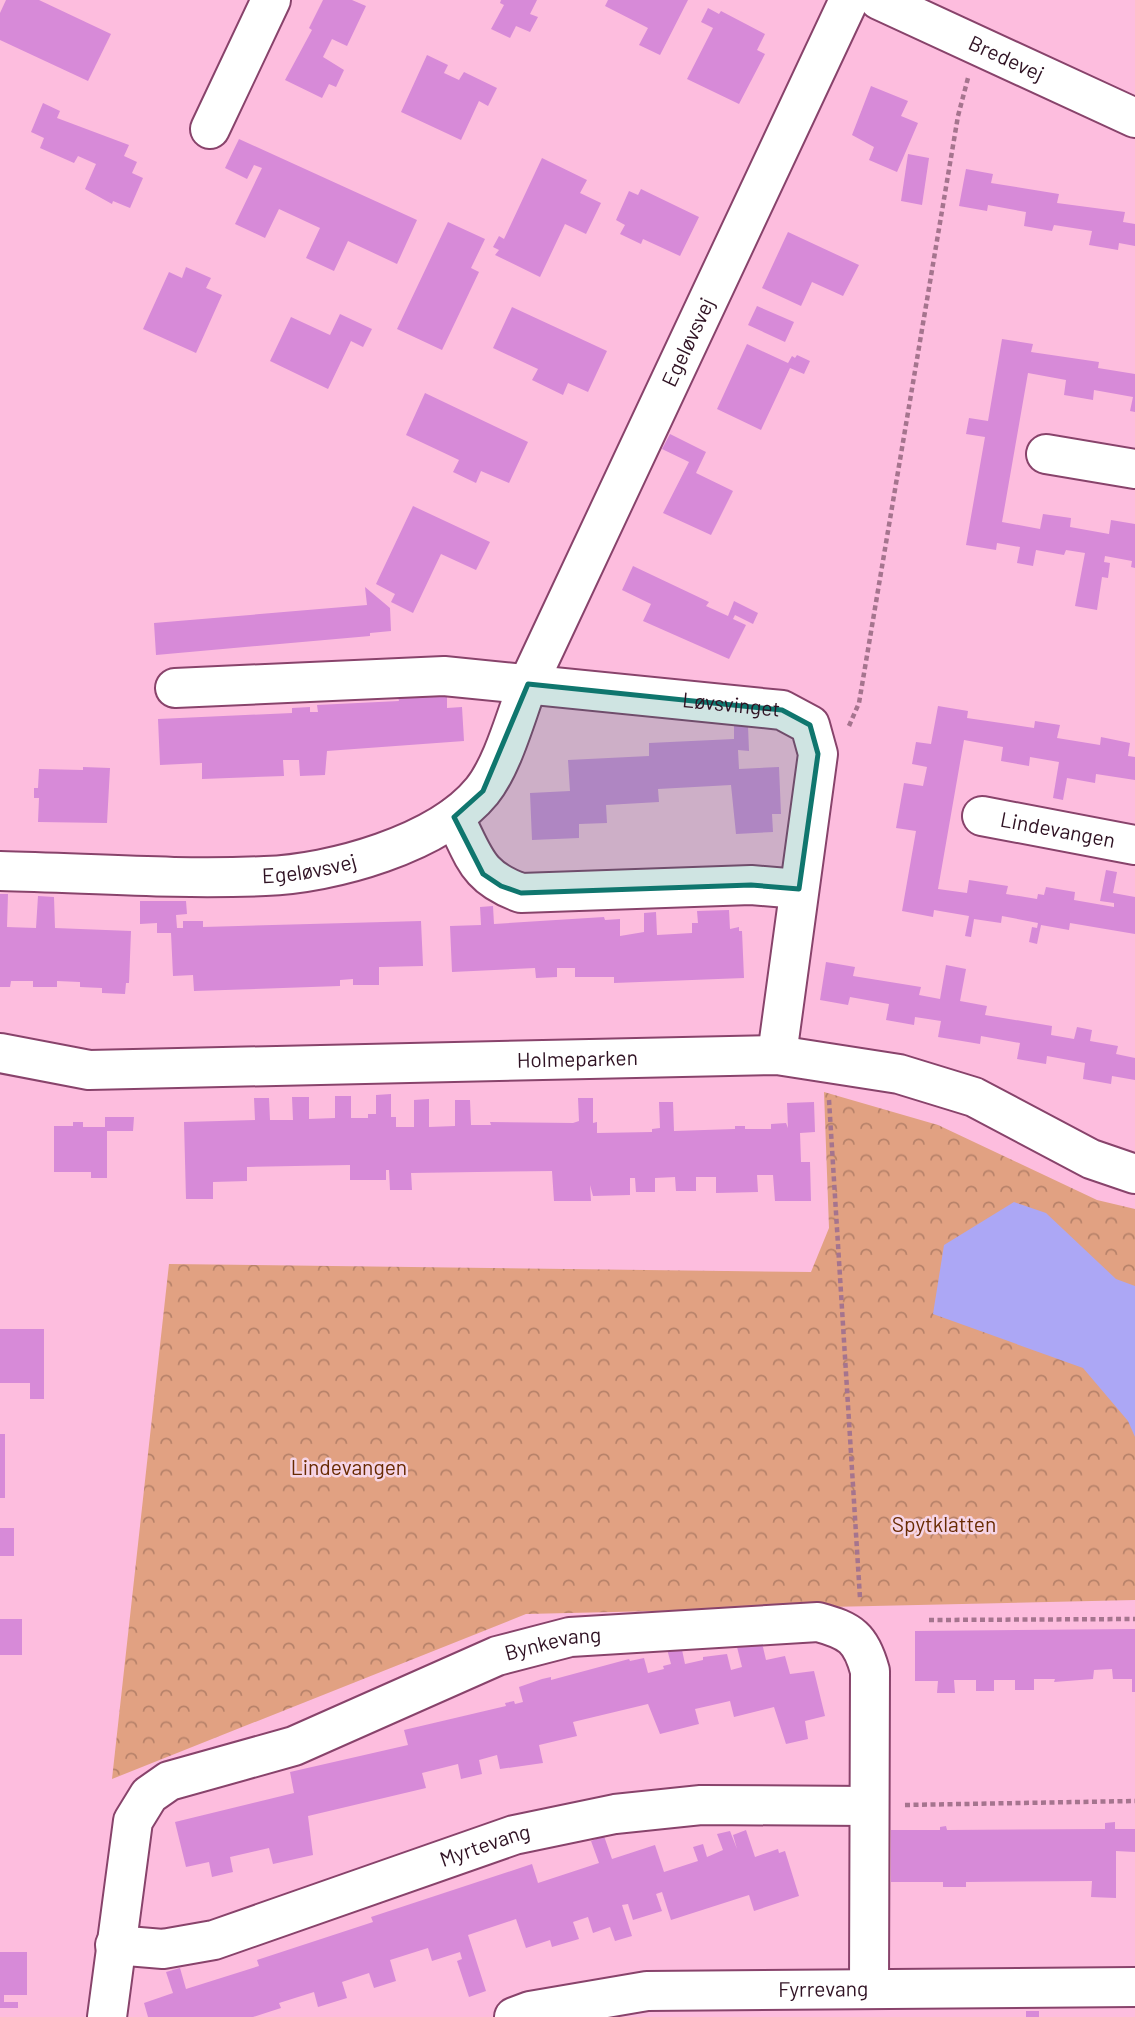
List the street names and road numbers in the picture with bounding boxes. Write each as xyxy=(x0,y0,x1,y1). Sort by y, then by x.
street label: Bredevej xyxy=(965,29,1048,85)
street label: Egeløvsvej xyxy=(655,293,719,390)
street label: Løvsvinget xyxy=(681,686,781,721)
street label: Lindevangen xyxy=(998,806,1117,852)
street label: Egeløvsvej xyxy=(261,847,359,887)
street label: Holmeparken xyxy=(516,1044,638,1072)
street label: Bynkevang xyxy=(502,1621,602,1665)
street label: Myrtevang xyxy=(436,1818,532,1871)
street label: Fyrrevang xyxy=(778,1975,868,2001)

